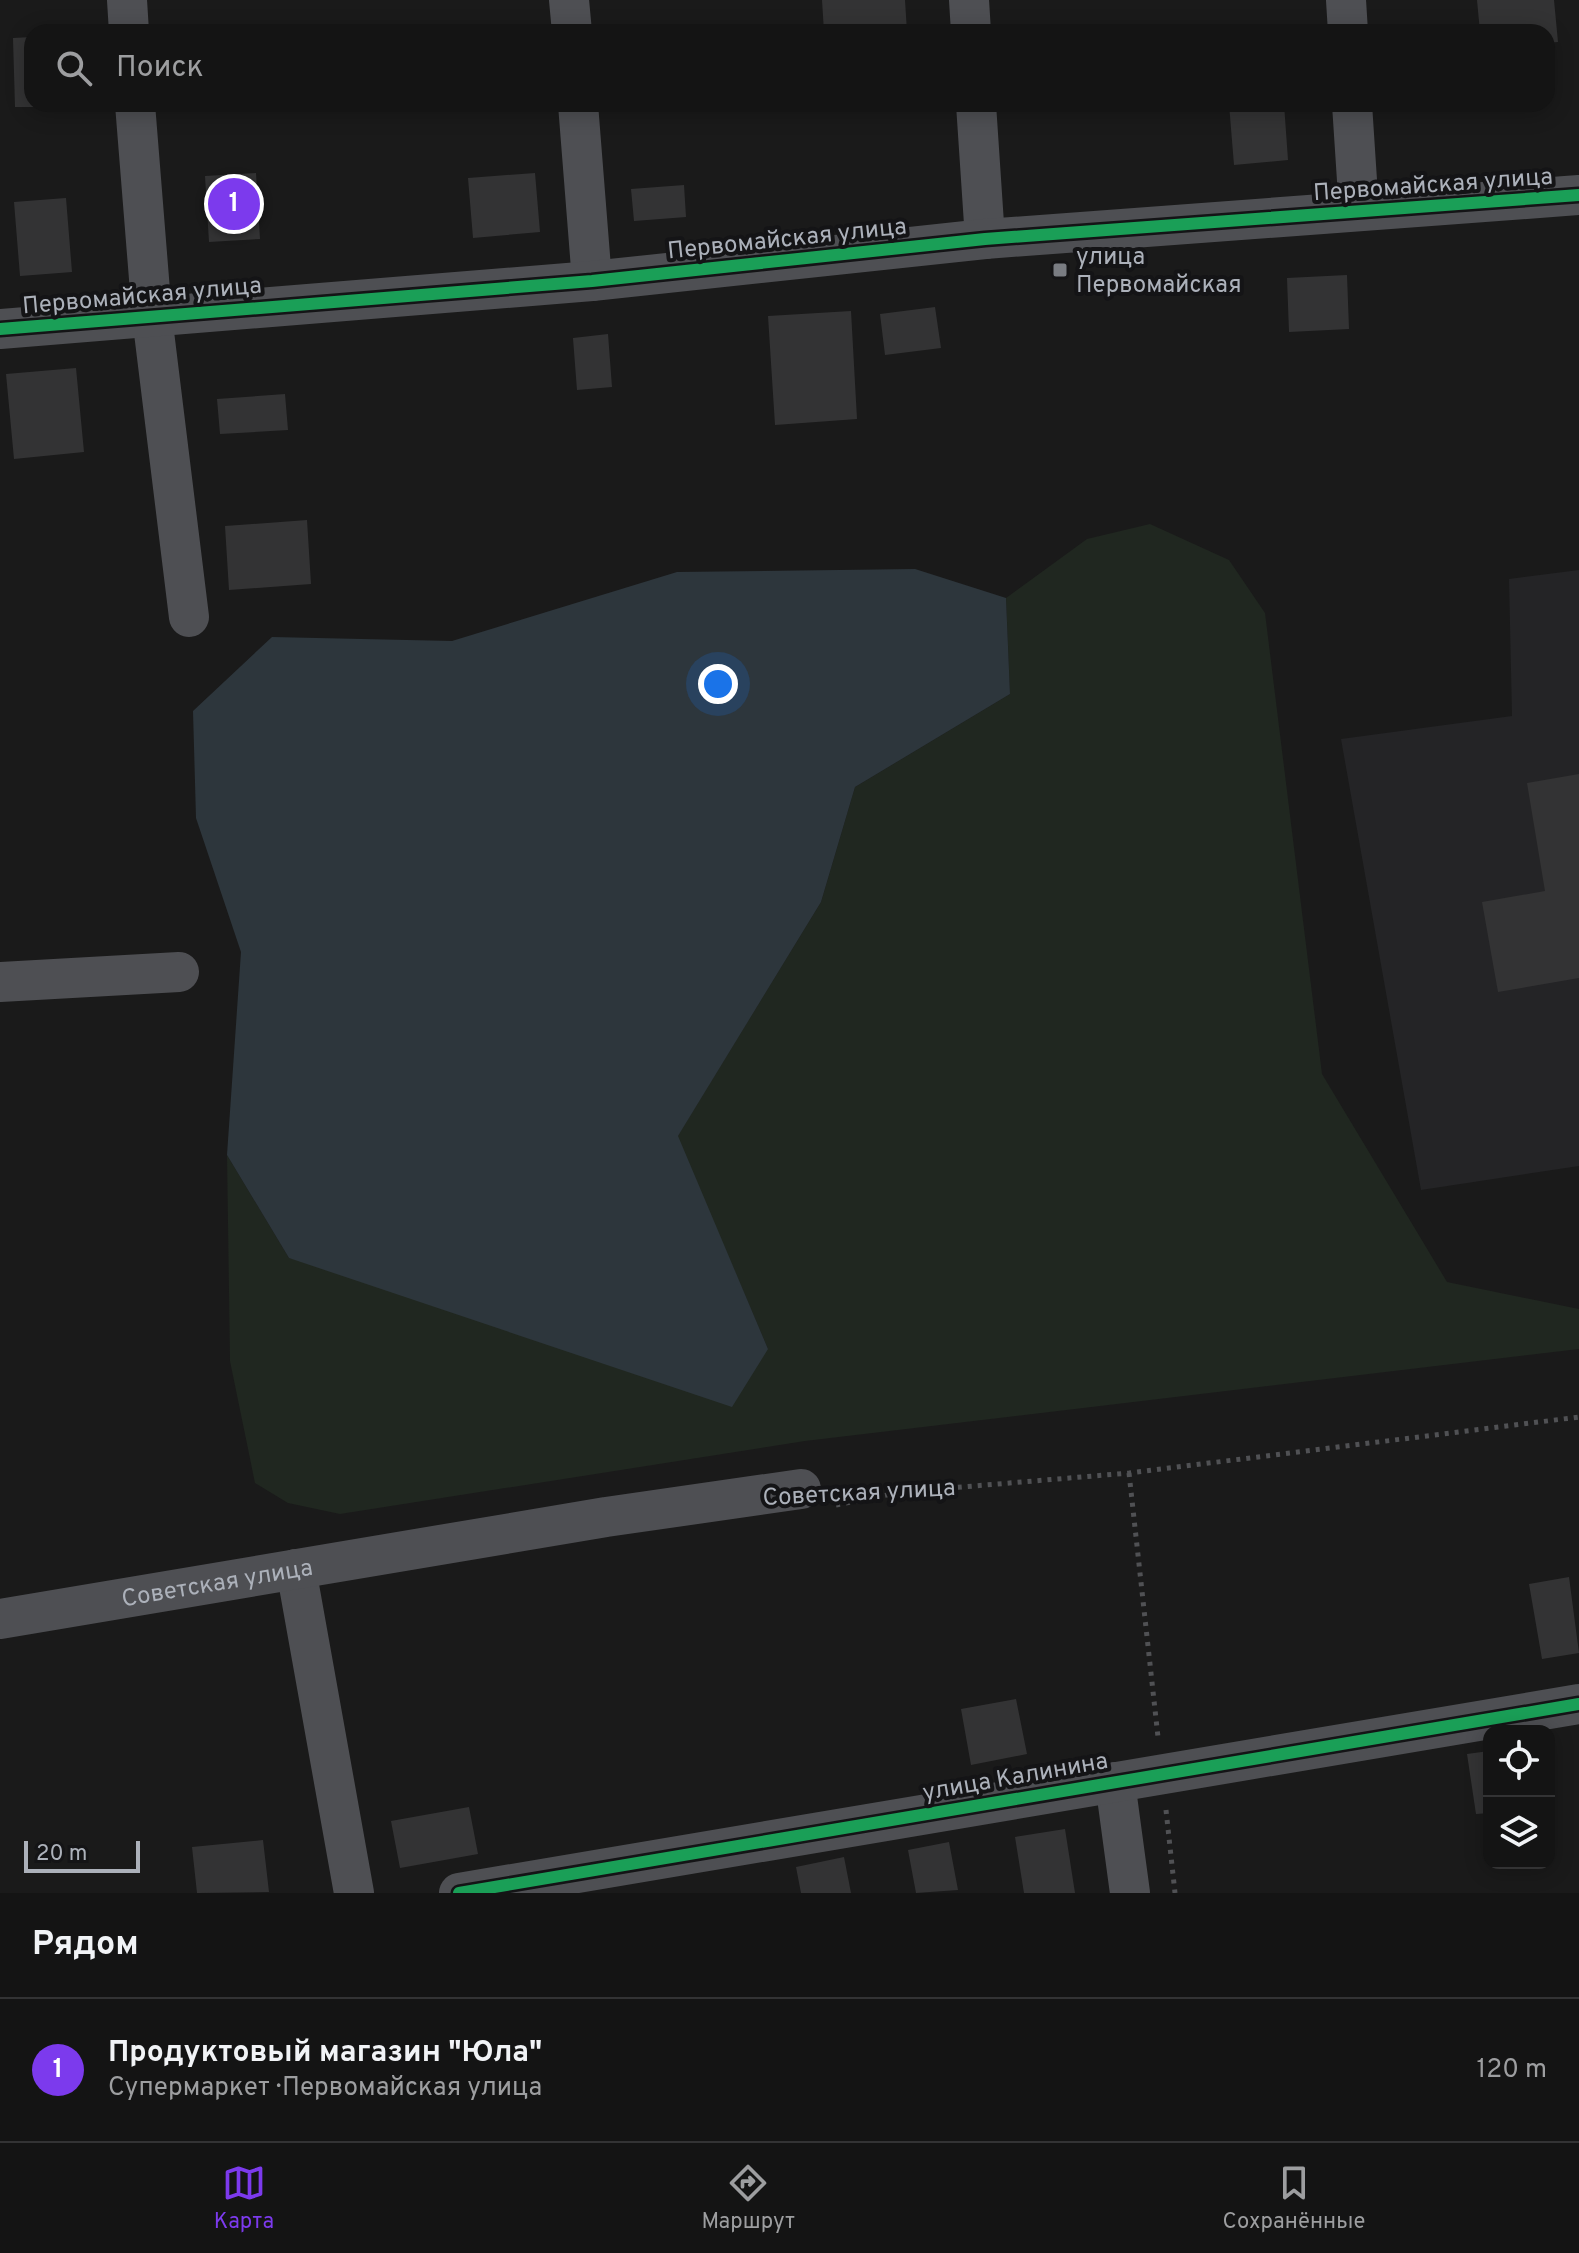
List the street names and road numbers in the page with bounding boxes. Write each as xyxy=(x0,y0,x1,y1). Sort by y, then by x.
street label: Первомайская улица xyxy=(1312,163,1554,209)
street label: Первомайская улица xyxy=(666,213,908,267)
street label: Первомайская улица xyxy=(21,272,263,322)
street label: Советская улица xyxy=(762,1474,956,1514)
street label: Советская улица xyxy=(119,1554,315,1615)
street label: улица Калинина xyxy=(920,1747,1110,1809)

